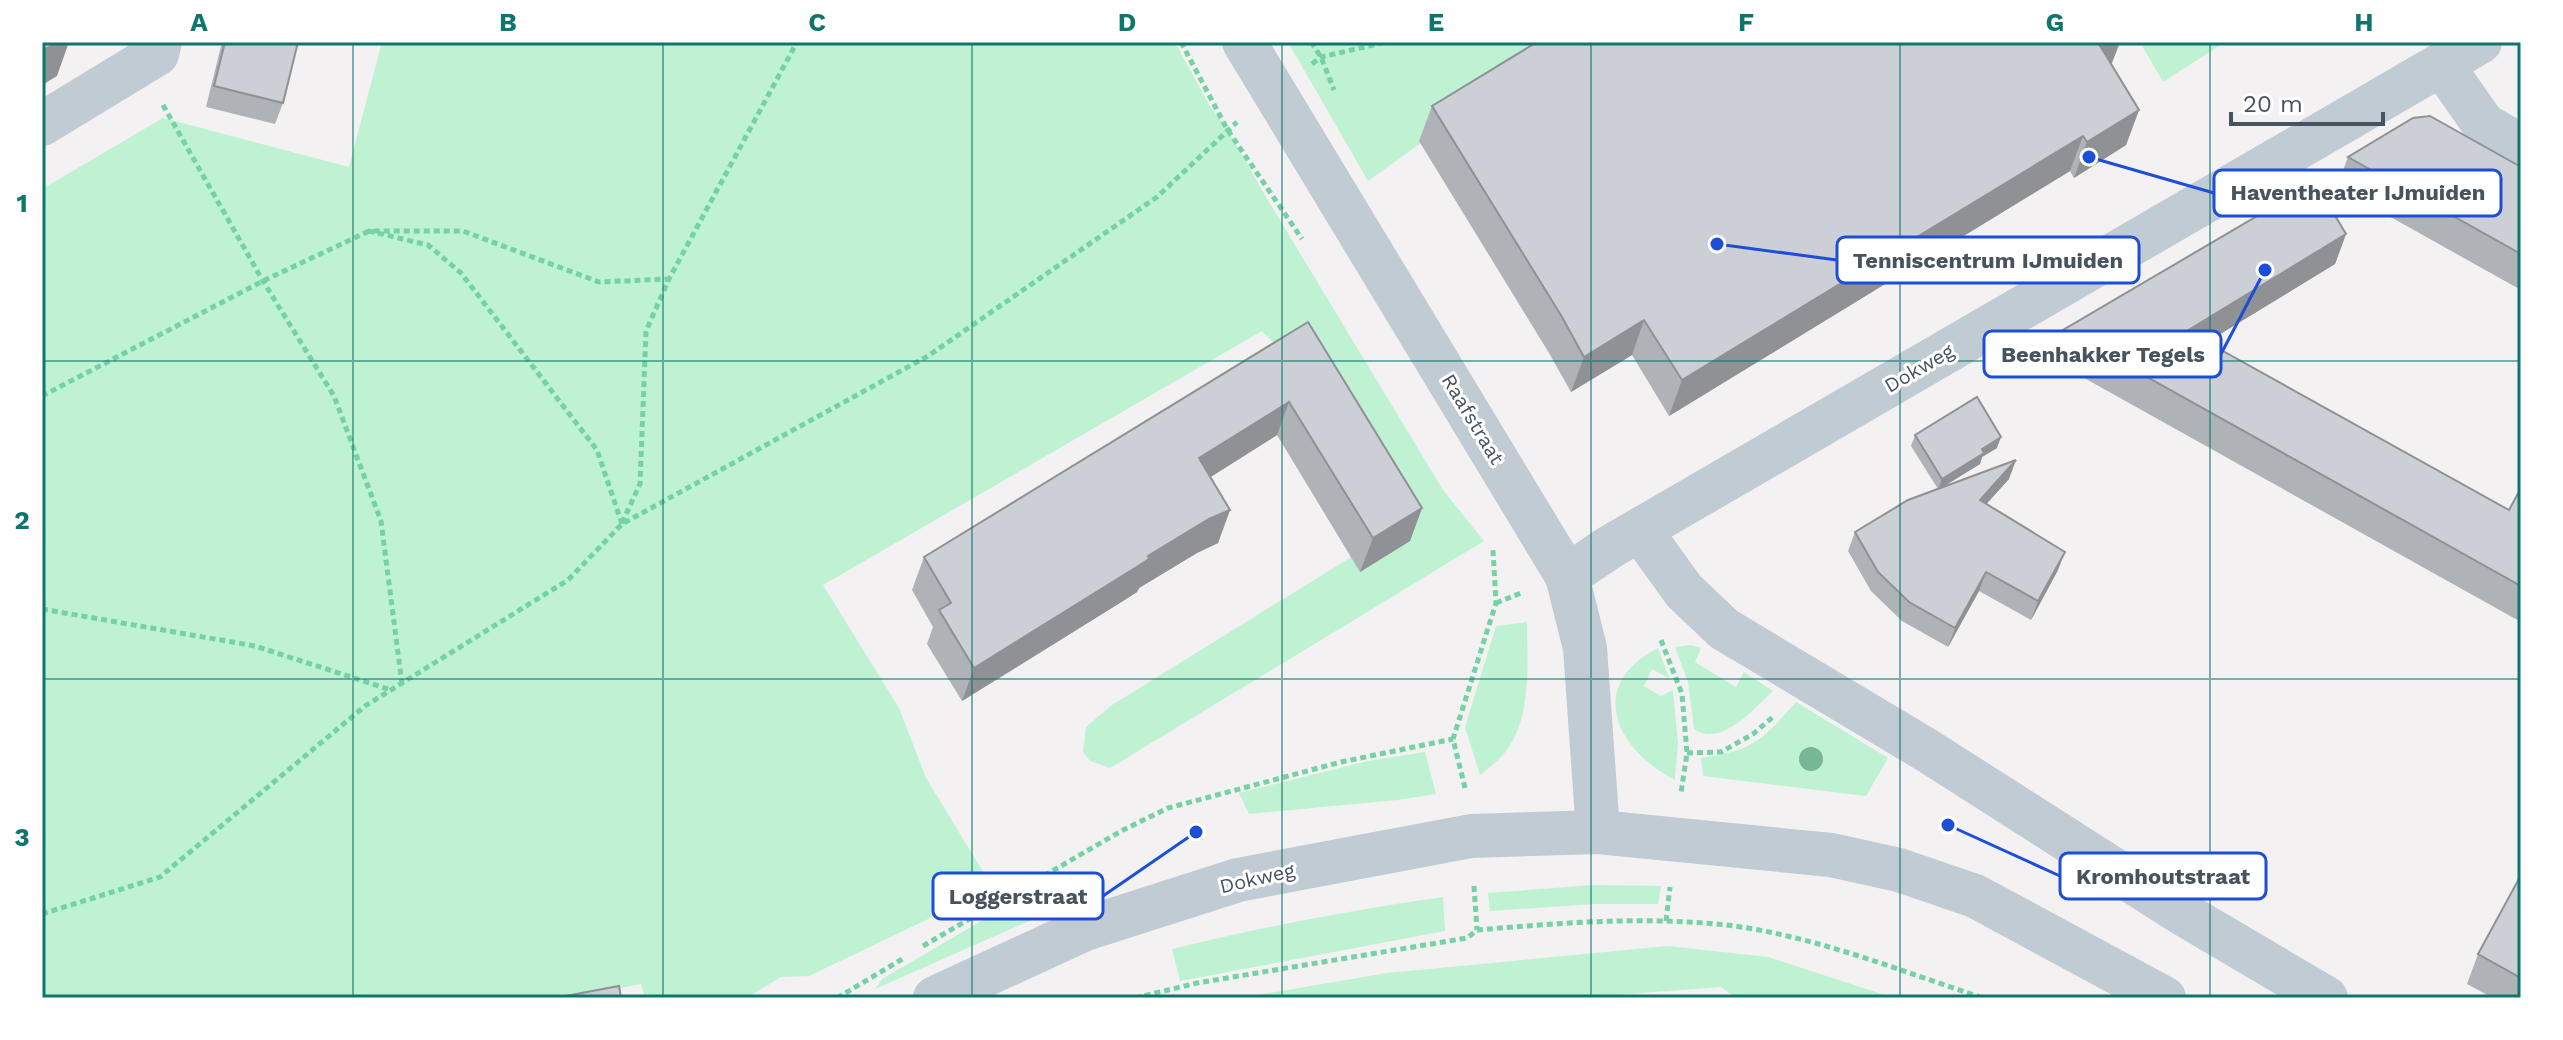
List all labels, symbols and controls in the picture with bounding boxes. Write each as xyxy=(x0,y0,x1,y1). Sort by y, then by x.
text: A xyxy=(190,7,208,37)
text: B xyxy=(499,7,517,37)
text: C xyxy=(808,7,826,37)
text: D xyxy=(1118,7,1136,37)
text: E xyxy=(1428,7,1444,37)
text: F xyxy=(1738,7,1754,37)
text: G xyxy=(2046,7,2064,37)
text: H xyxy=(2354,7,2374,37)
scale bar xyxy=(2231,76,2383,126)
text: 20 m xyxy=(2243,90,2303,118)
callout: Haventheater IJmuiden xyxy=(2214,170,2501,216)
text: Haventheater IJmuiden xyxy=(2231,180,2485,205)
text: 1 xyxy=(16,188,28,218)
callout: Tenniscentrum IJmuiden xyxy=(1837,237,2139,283)
text: Tenniscentrum IJmuiden xyxy=(1853,248,2123,273)
callout: Beenhakker Tegels xyxy=(1984,331,2221,377)
street label: Dokweg xyxy=(1880,338,1958,397)
text: Beenhakker Tegels xyxy=(2001,342,2205,367)
street label: Raafstraat xyxy=(1437,369,1510,469)
text: 2 xyxy=(14,505,30,535)
text: 3 xyxy=(14,822,30,852)
callout: Kromhoutstraat xyxy=(2060,853,2266,899)
street label: Dokweg xyxy=(1217,858,1297,898)
text: Kromhoutstraat xyxy=(2076,864,2250,889)
callout: Loggerstraat xyxy=(933,873,1103,919)
text: Loggerstraat xyxy=(949,884,1088,909)

